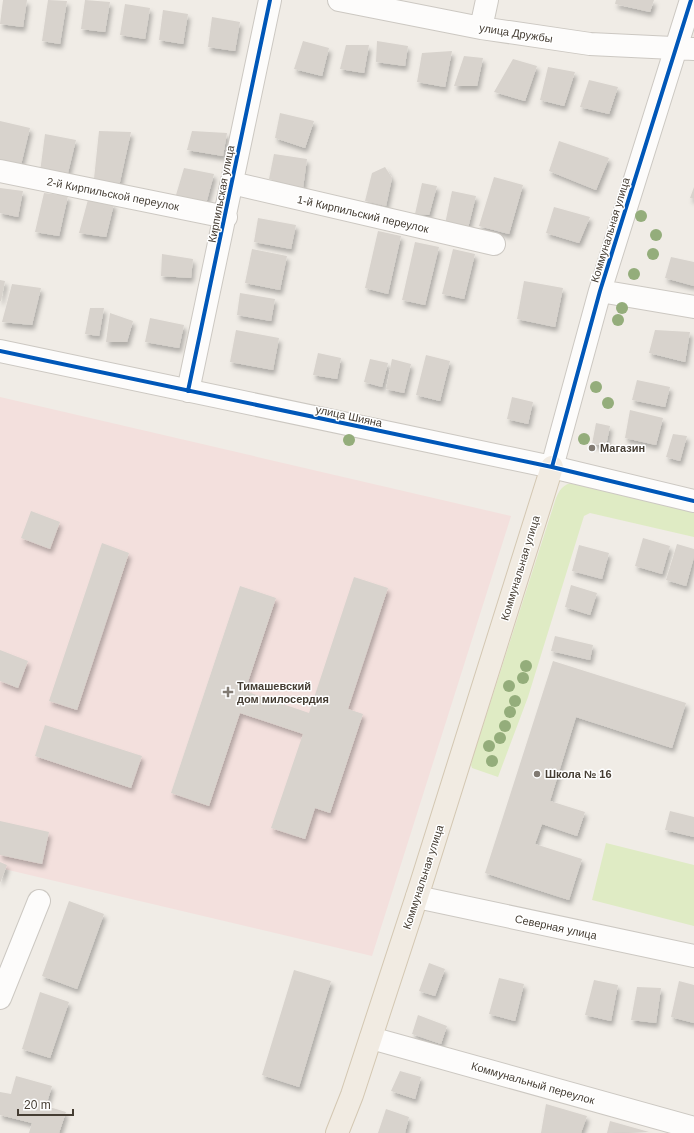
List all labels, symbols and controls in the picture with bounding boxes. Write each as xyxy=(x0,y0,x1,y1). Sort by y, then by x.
street label: улица Дружбы xyxy=(478,21,554,45)
street label: Кирпильская улица xyxy=(206,143,236,244)
street label: 2-й Кирпильской переулок xyxy=(46,175,180,213)
street label: Коммунальная улица xyxy=(588,175,632,284)
street label: 1-й Кирпильский переулок xyxy=(296,193,430,235)
street label: улица Шияна xyxy=(315,403,384,429)
place label: Магазин xyxy=(600,442,645,454)
marker: Магазин xyxy=(587,443,597,453)
street label: Коммунальная улица xyxy=(498,513,542,622)
place label: Тимашевский дом милосердия xyxy=(237,680,329,705)
marker: Тимашевский дом милосердия xyxy=(222,686,234,698)
place label: Школа № 16 xyxy=(545,768,612,780)
marker: Школа № 16 xyxy=(532,769,542,779)
street label: Коммунальная улица xyxy=(400,822,446,931)
street label: Северная улица xyxy=(514,912,599,942)
street label: Коммунальный переулок xyxy=(470,1060,596,1106)
scale bar xyxy=(18,1091,73,1117)
text: 20 m xyxy=(24,1098,51,1112)

